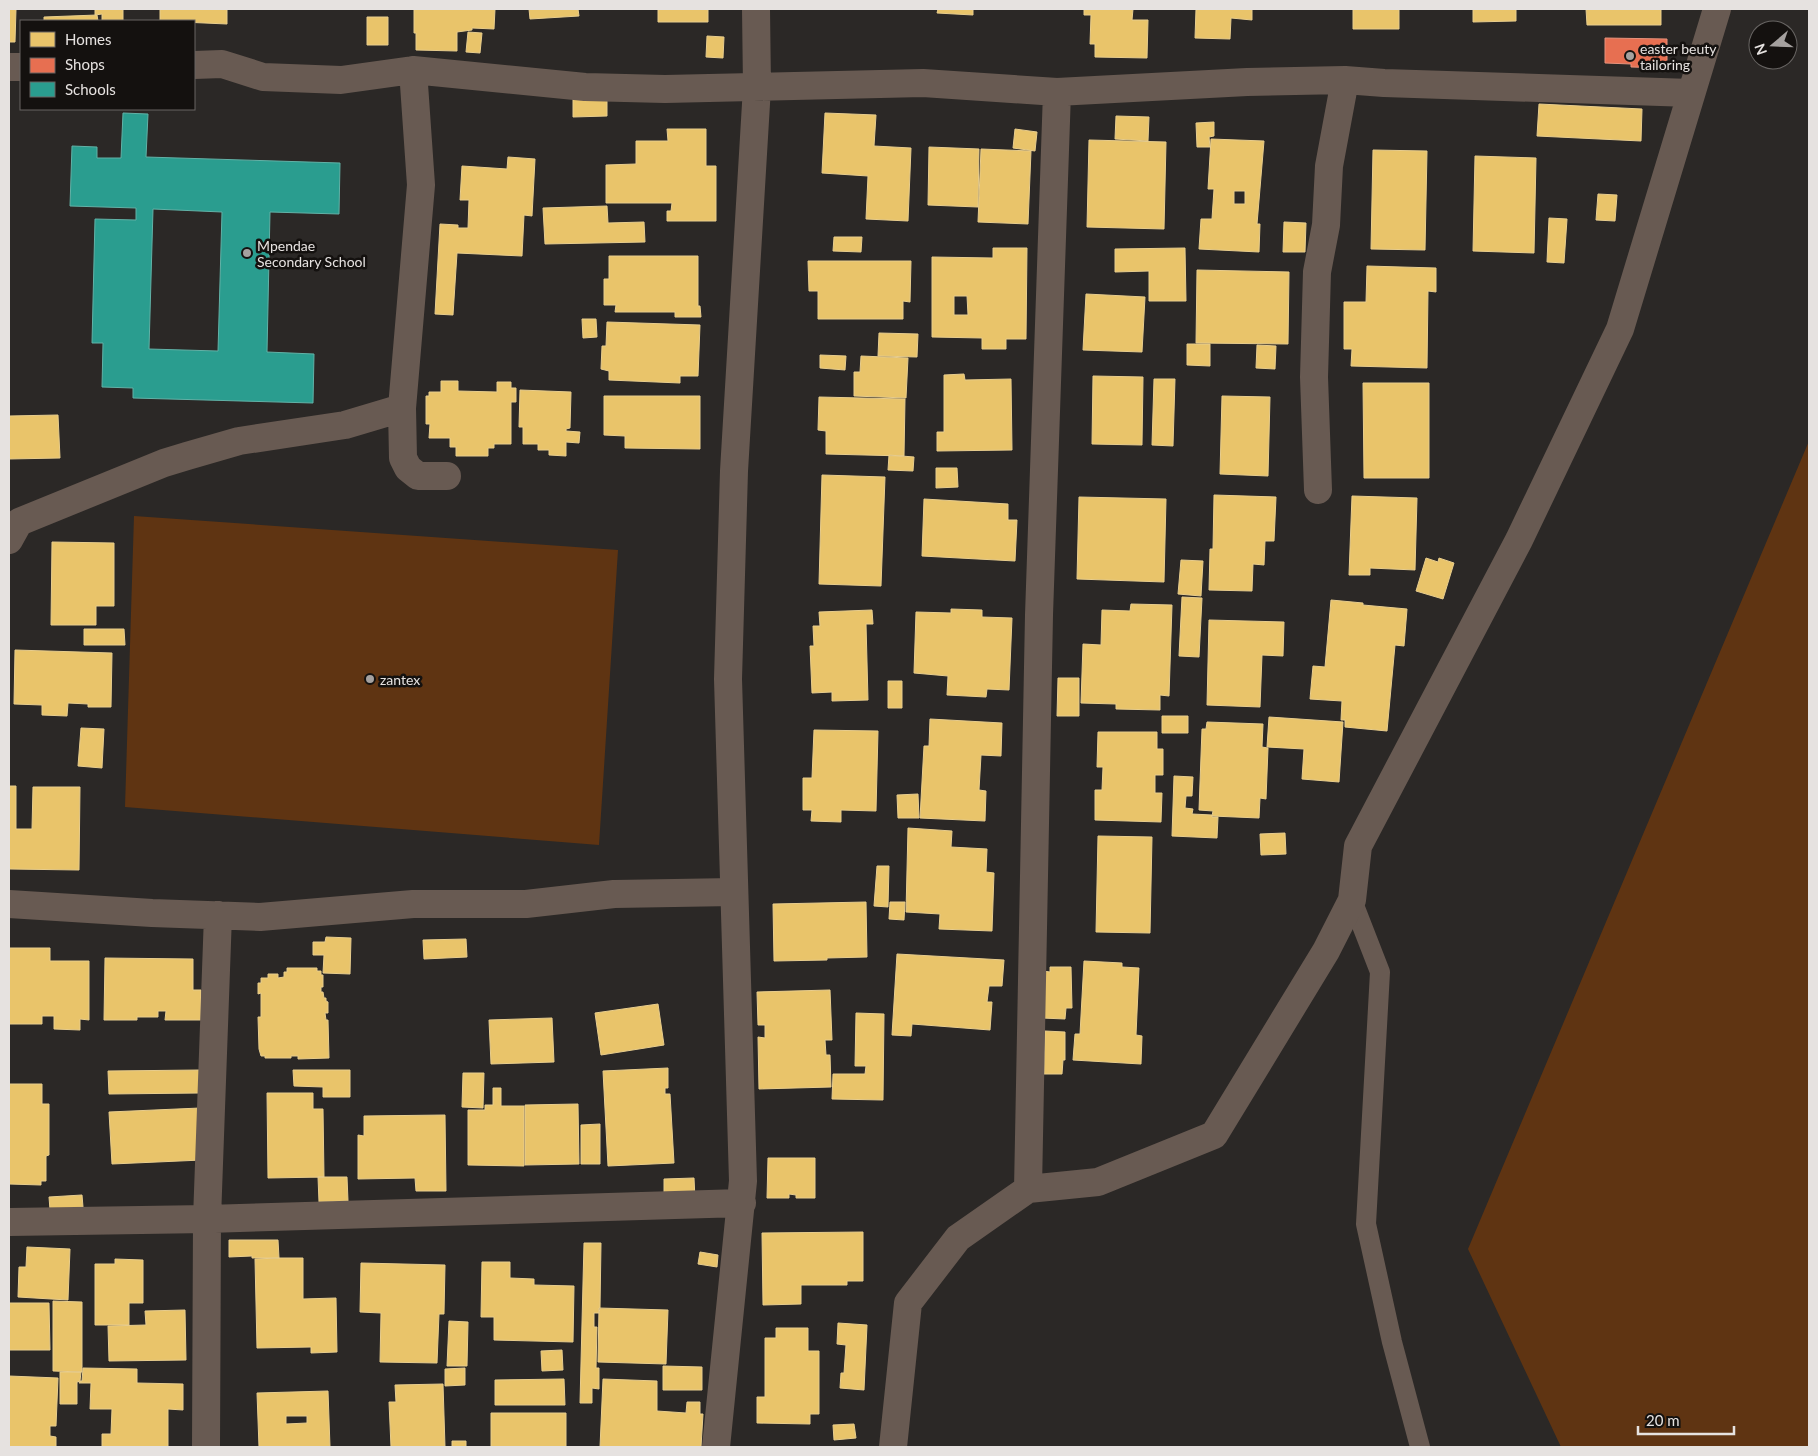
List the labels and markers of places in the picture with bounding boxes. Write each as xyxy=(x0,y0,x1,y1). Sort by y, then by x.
place label: easter beuty tailoring xyxy=(1640,40,1717,73)
marker: easter beuty tailoring xyxy=(1624,50,1636,62)
place label: Mpendae Secondary School xyxy=(257,237,366,270)
marker: Mpendae Secondary School xyxy=(241,247,253,259)
place label: zantex xyxy=(380,671,420,688)
marker: zantex xyxy=(364,673,376,685)

